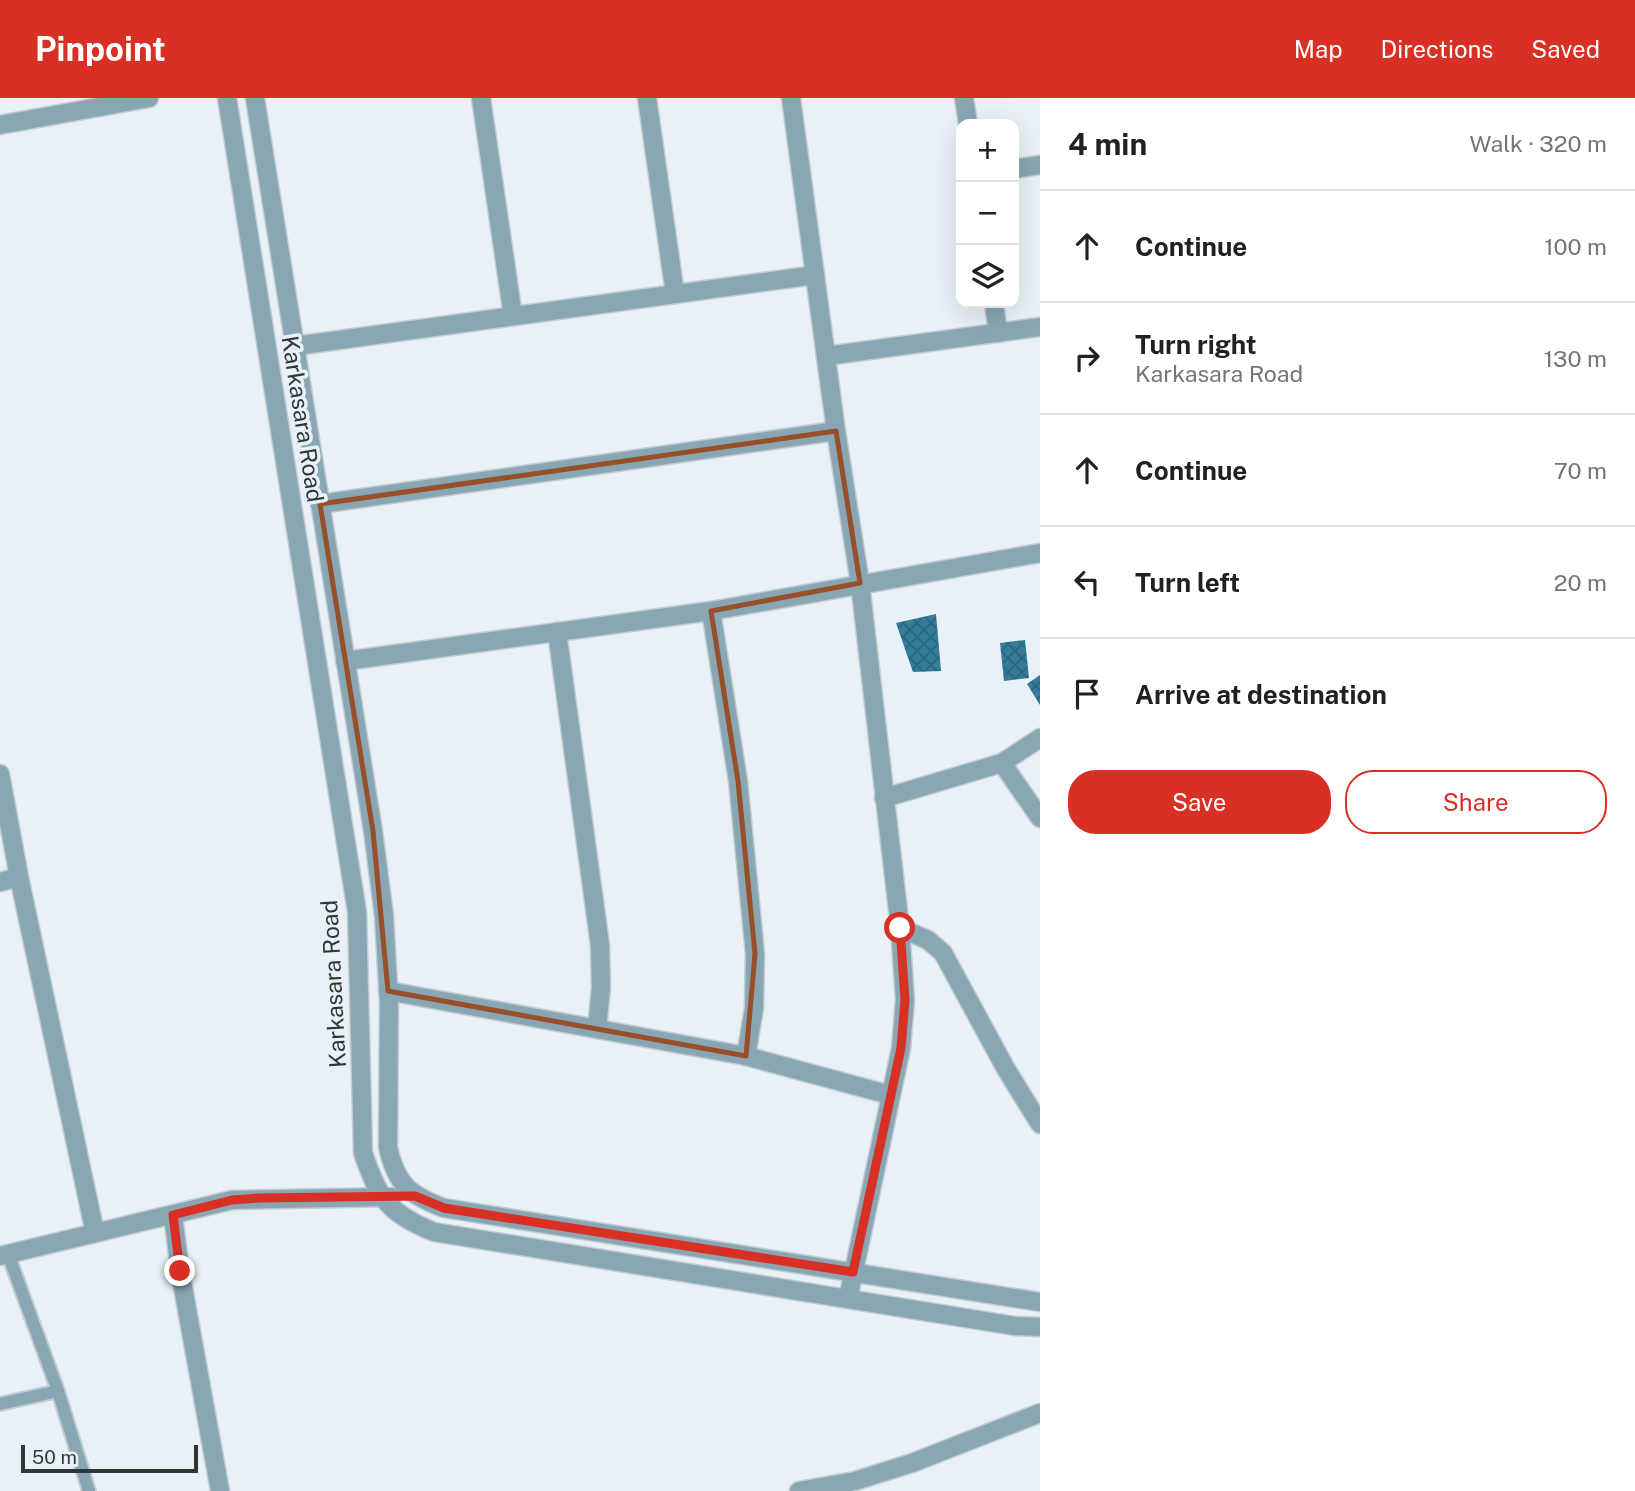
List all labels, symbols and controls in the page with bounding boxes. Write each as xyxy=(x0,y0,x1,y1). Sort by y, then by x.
text: Pinpoint xyxy=(35,30,166,68)
text: Map xyxy=(1294,35,1343,63)
text: Directions xyxy=(1381,35,1493,63)
text: Saved xyxy=(1531,35,1600,63)
map controls xyxy=(956,119,1019,308)
button: + xyxy=(956,119,1019,182)
text: 4 min xyxy=(1068,126,1147,162)
text: Walk · 320 m xyxy=(1470,130,1607,157)
button: − xyxy=(956,182,1019,245)
icon: ahead xyxy=(1068,227,1106,265)
text: Continue xyxy=(1135,231,1247,262)
text: 100 m xyxy=(1544,233,1607,260)
button: layers xyxy=(956,245,1019,308)
text: Turn right xyxy=(1135,329,1257,360)
street label: Karkasara Road xyxy=(277,334,329,504)
icon: right xyxy=(1068,339,1106,377)
text: 130 m xyxy=(1544,345,1607,372)
text: Karkasara Road xyxy=(1135,360,1303,387)
icon: ahead xyxy=(1068,451,1106,489)
text: Continue xyxy=(1135,455,1247,486)
text: 70 m xyxy=(1554,457,1607,484)
icon: left xyxy=(1068,563,1106,601)
text: Turn left xyxy=(1135,567,1240,598)
text: 20 m xyxy=(1554,569,1607,596)
icon: arrive xyxy=(1068,675,1106,713)
text: Arrive at destination xyxy=(1135,679,1387,710)
button: Save xyxy=(1068,770,1331,834)
button: Share xyxy=(1345,770,1607,834)
street label: Karkasara Road xyxy=(315,899,351,1069)
route start xyxy=(884,912,915,943)
route end xyxy=(164,1255,195,1286)
scale bar xyxy=(21,1442,198,1474)
text: 50 m xyxy=(32,1446,77,1468)

